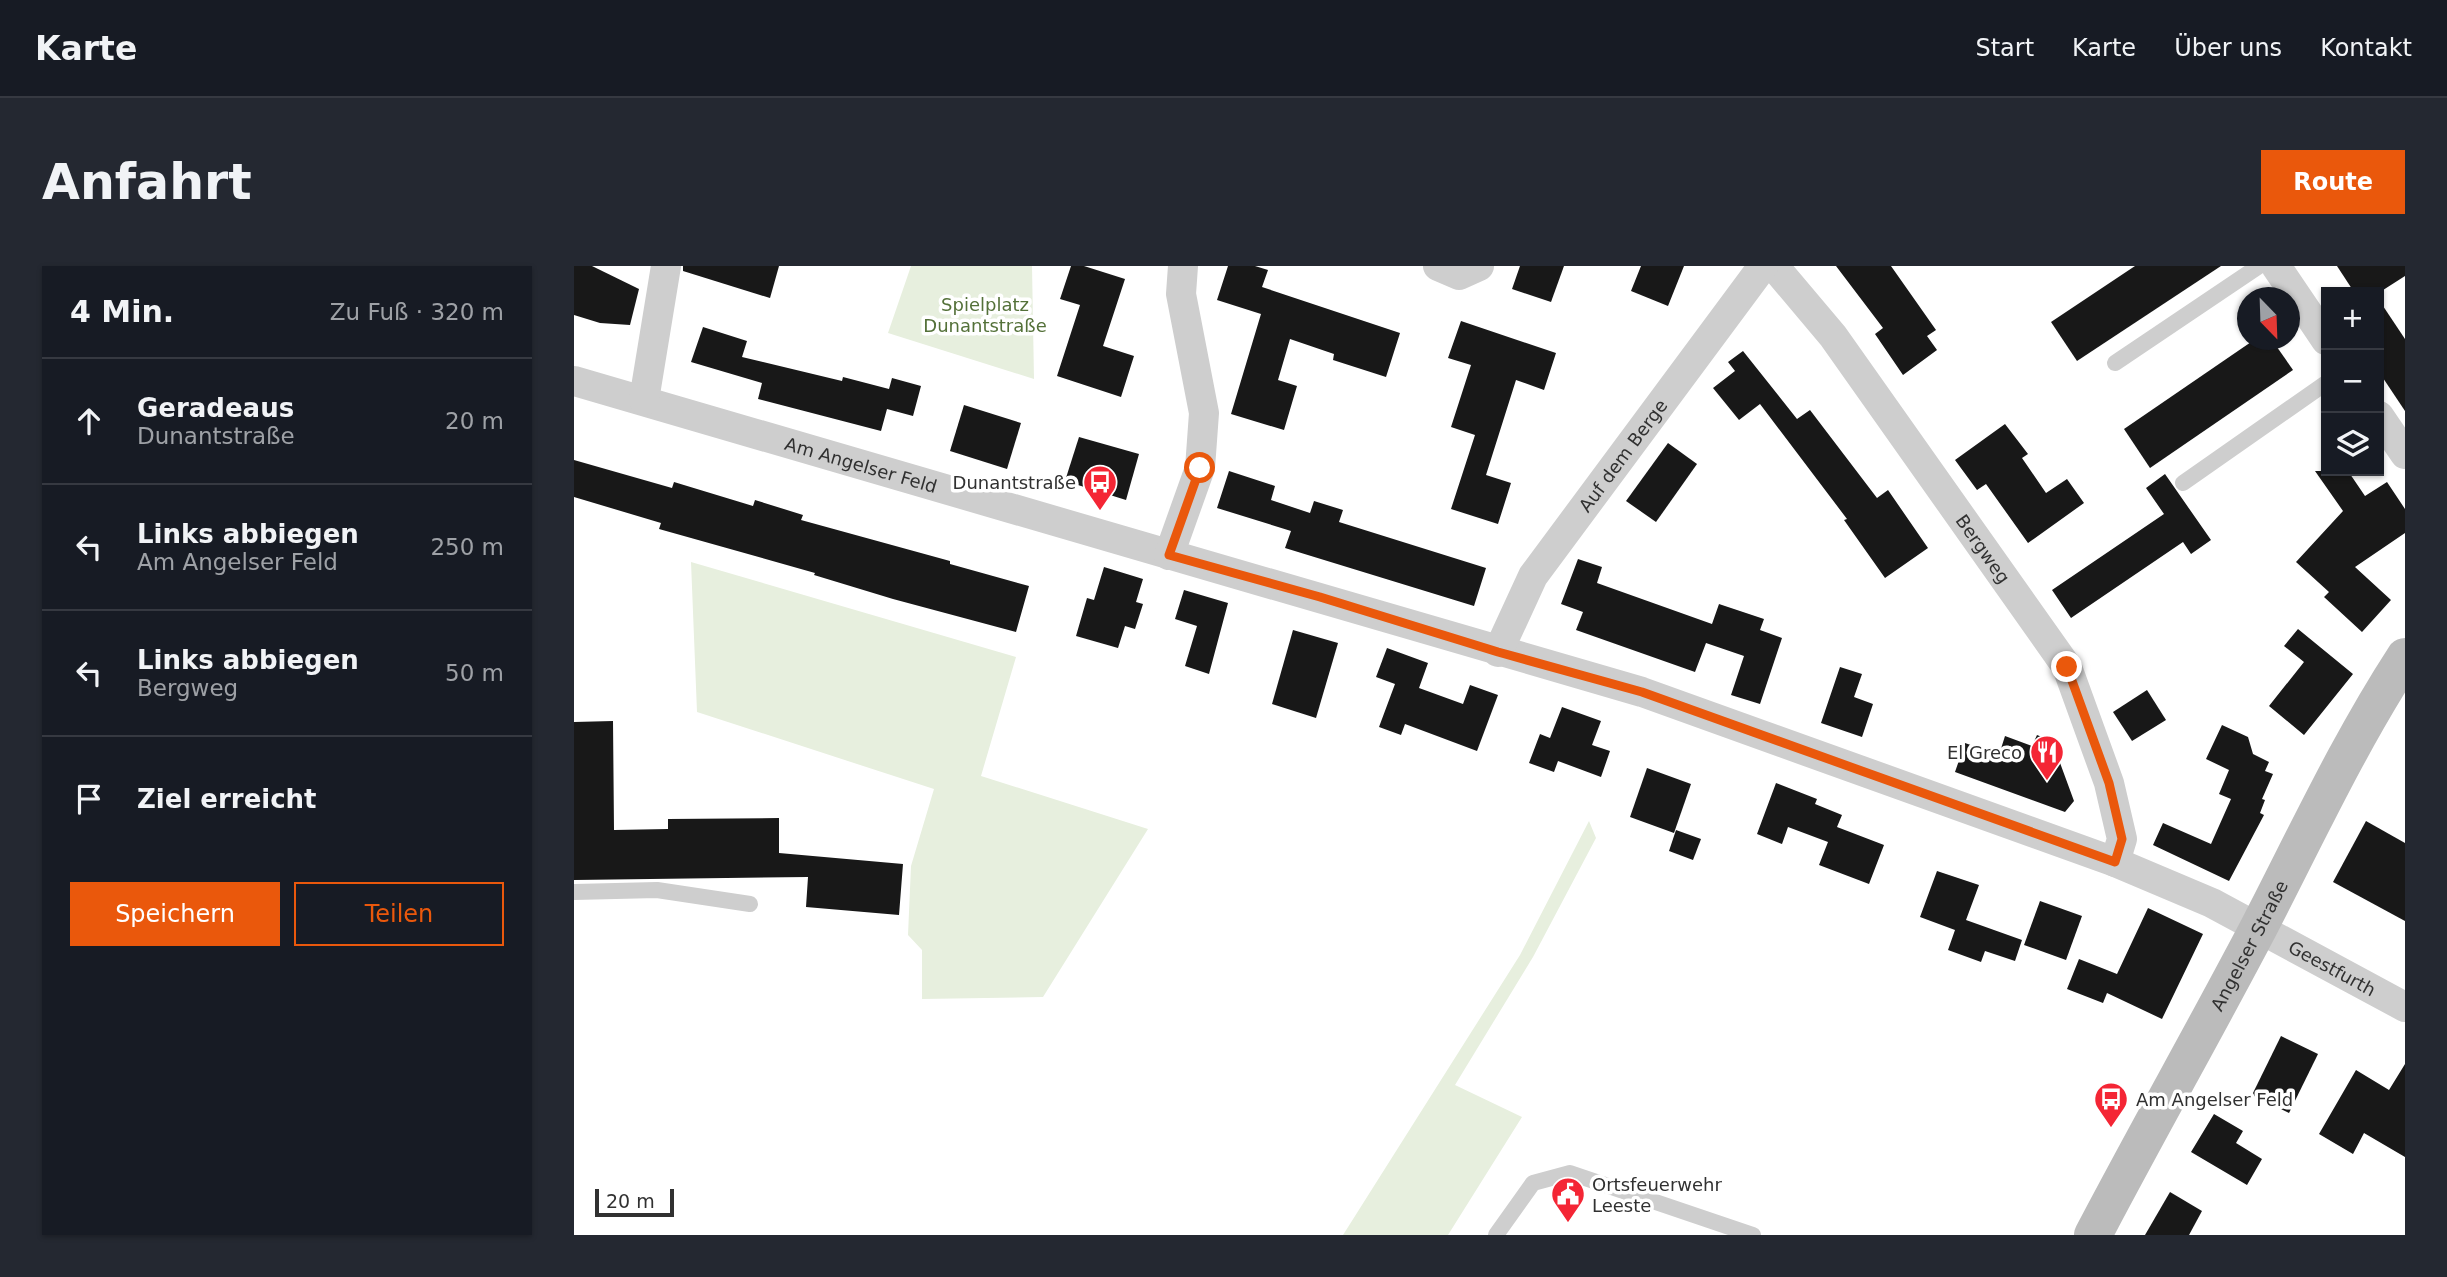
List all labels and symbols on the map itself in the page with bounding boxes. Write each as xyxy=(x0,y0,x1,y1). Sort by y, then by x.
north arrow xyxy=(2237,287,2300,350)
park label: Spielplatz Dunantstraße xyxy=(923,294,1047,336)
street label: Auf dem Berge xyxy=(1574,395,1671,516)
street label: Am Angelser Feld xyxy=(783,433,940,497)
route start xyxy=(1184,452,1215,483)
bus stop icon: Dunantstraße xyxy=(1081,463,1119,512)
place label: Dunantstraße xyxy=(953,472,1076,493)
street label: Bergweg xyxy=(1952,510,2015,587)
route end xyxy=(2051,651,2082,682)
restaurant icon: El Greco xyxy=(2028,733,2066,782)
place label: El Greco xyxy=(1947,742,2022,763)
street label: Angelser Straße xyxy=(2206,877,2292,1014)
street label: Geestfurth xyxy=(2285,936,2380,1000)
bus stop icon: Am Angelser Feld xyxy=(2092,1080,2130,1129)
place label: Am Angelser Feld xyxy=(2136,1089,2293,1110)
place label: Ortsfeuerwehr Leeste xyxy=(1592,1174,1723,1216)
public building icon: Ortsfeuerwehr Leeste xyxy=(1549,1175,1587,1224)
scale bar xyxy=(595,1186,674,1218)

